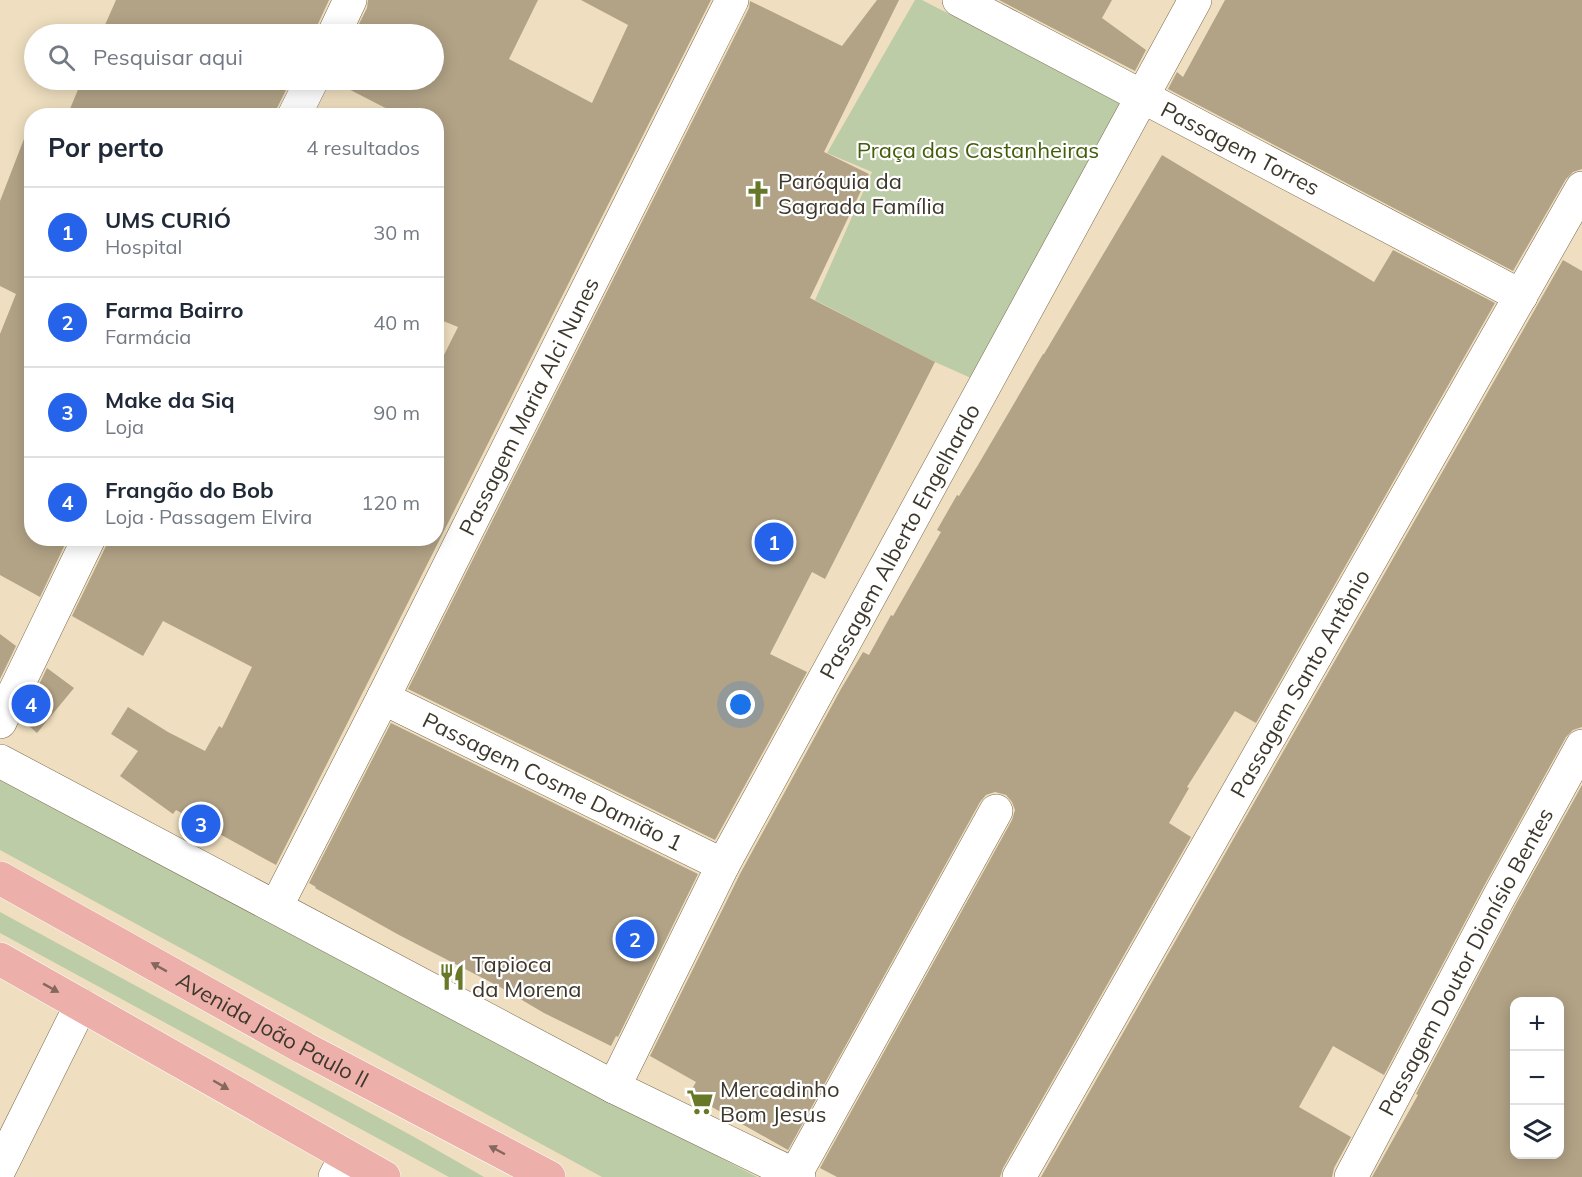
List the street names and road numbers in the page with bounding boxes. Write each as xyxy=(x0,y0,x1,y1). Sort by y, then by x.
street label: Passagem Torres xyxy=(1156,95,1324,201)
street label: Passagem Maria Alci Nunes xyxy=(453,273,605,540)
street label: Passagem Alberto Engelhardo xyxy=(813,399,986,684)
street label: Passagem Santo Antônio xyxy=(1224,564,1376,802)
street label: Passagem Cosme Damião 1 xyxy=(418,706,687,857)
street label: Passagem Doutor Dionísio Bentes xyxy=(1372,803,1559,1120)
street label: Avenida João Paulo II xyxy=(171,965,374,1094)

